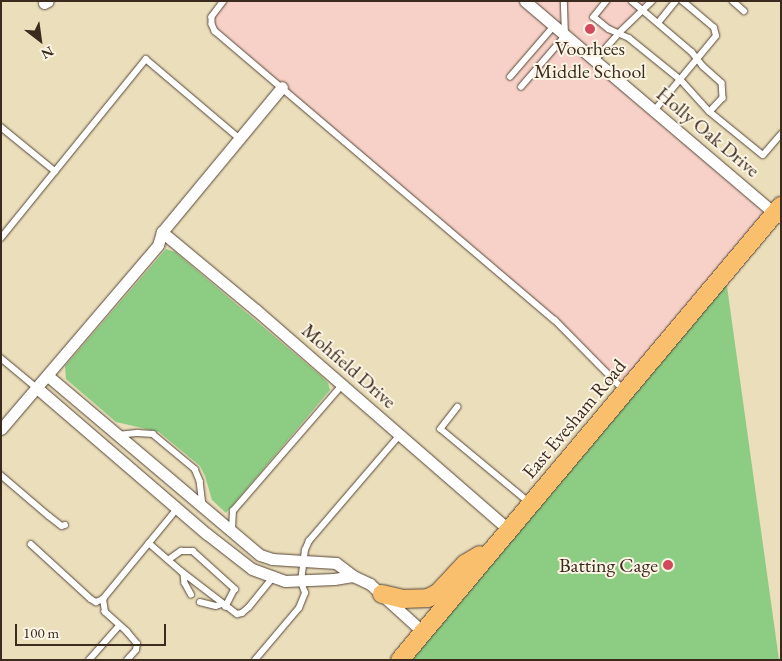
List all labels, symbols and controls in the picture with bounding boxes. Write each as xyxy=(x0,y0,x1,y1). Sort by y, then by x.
north arrow xyxy=(15,15,65,65)
marker: Voorhees Middle School xyxy=(584,23,596,35)
place label: Voorhees Middle School xyxy=(534,37,646,84)
text: N xyxy=(38,42,57,64)
street label: Holly Oak Drive xyxy=(651,82,765,182)
street label: Mohfield Drive xyxy=(297,318,401,414)
street label: East Evesham Road xyxy=(517,354,631,484)
place label: Batting Cage xyxy=(559,553,658,577)
marker: Batting Cage xyxy=(662,559,674,571)
scale bar xyxy=(18,614,169,646)
text: 100 m xyxy=(23,623,59,642)

